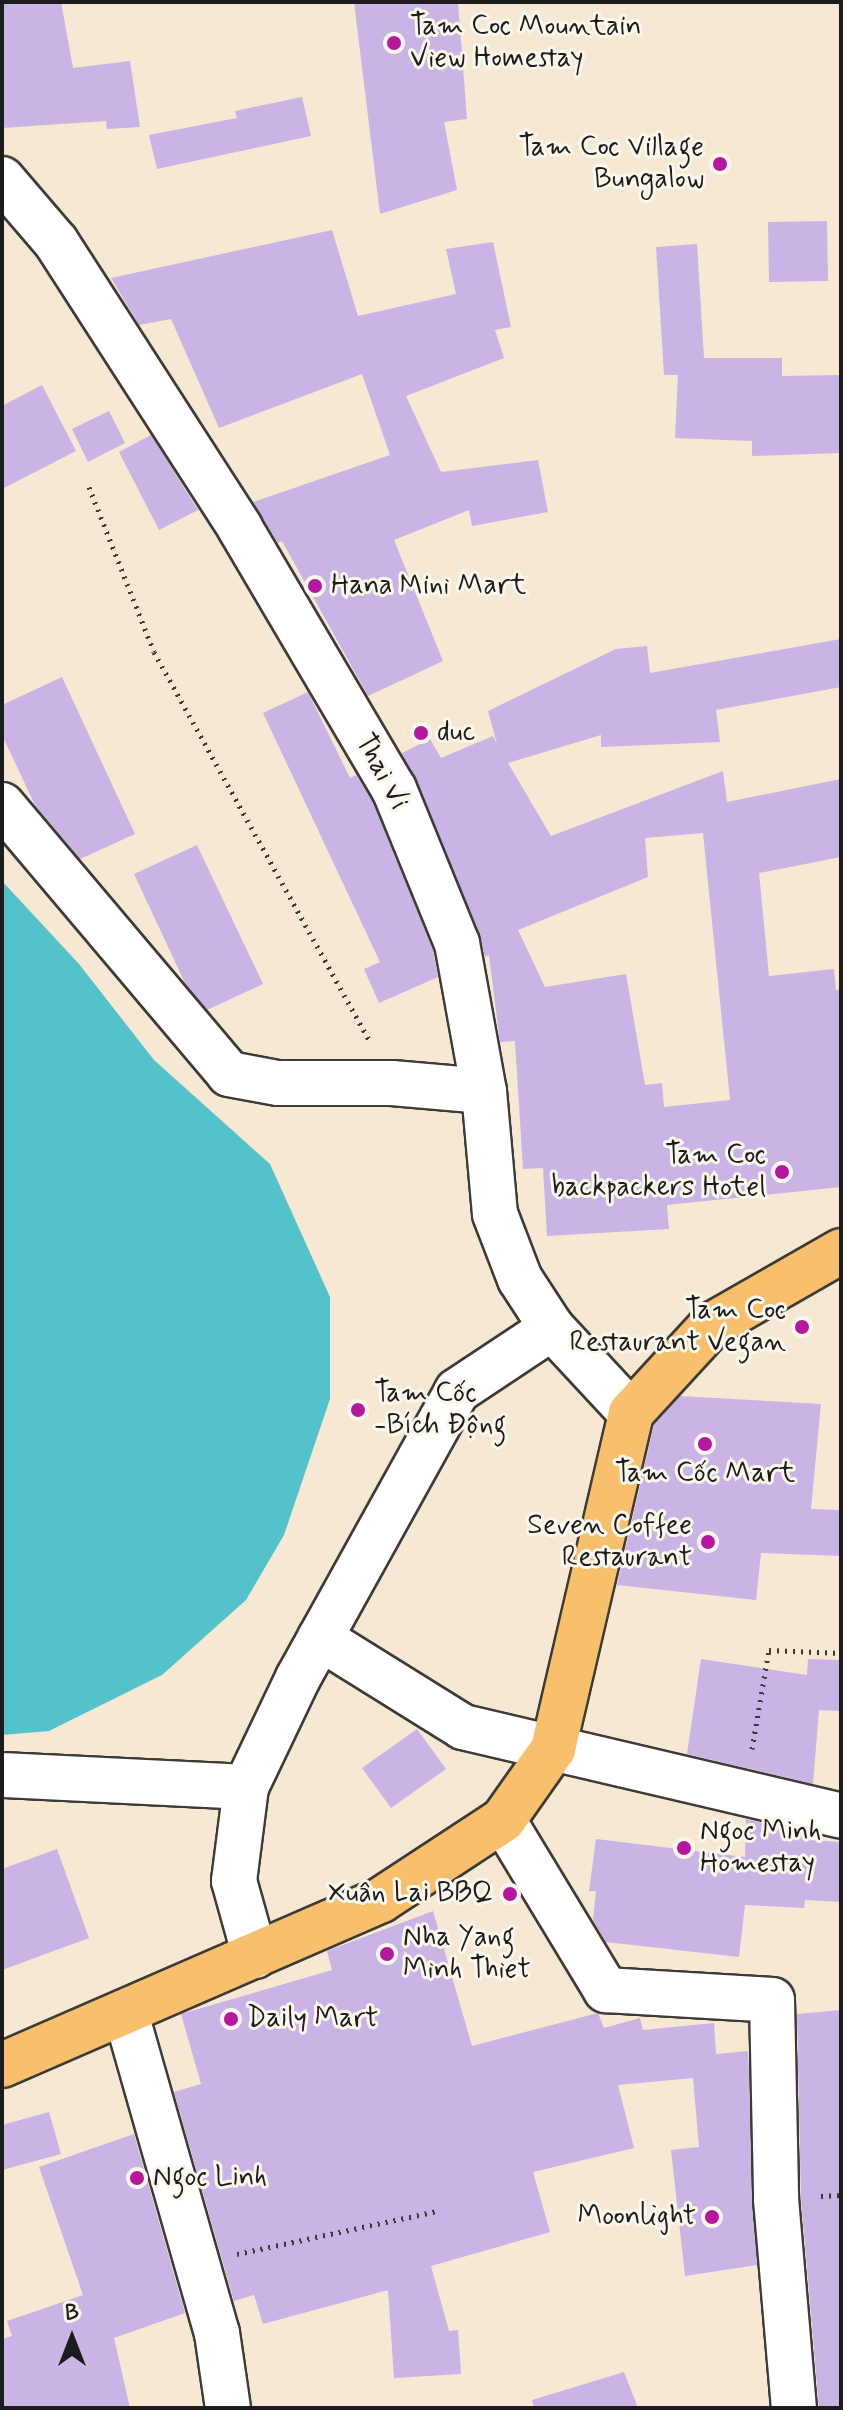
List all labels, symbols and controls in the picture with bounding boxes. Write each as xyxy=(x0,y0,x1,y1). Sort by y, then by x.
place label: Tam Coc Mountain View Homestay xyxy=(410,10,635,76)
marker: Tam Coc Mountain View Homestay xyxy=(385,34,403,52)
place label: Tam Coc Village Bungalow xyxy=(515,131,704,197)
marker: Tam Coc Village Bungalow xyxy=(711,155,729,173)
place label: Hana Mini Mart xyxy=(331,569,524,603)
marker: Hana Mini Mart xyxy=(306,577,324,595)
place label: duc xyxy=(437,716,475,750)
marker: duc xyxy=(412,724,430,742)
street label: Thai Vi xyxy=(347,728,415,816)
place label: Tam Coc backpackers Hotel xyxy=(558,1139,766,1205)
marker: Tam Coc backpackers Hotel xyxy=(773,1163,791,1181)
place label: Tam Coc Restaurant Vegan xyxy=(569,1294,786,1360)
marker: Tam Coc Restaurant Vegan xyxy=(793,1318,811,1336)
place label: Tam Cốc -Bích Động xyxy=(374,1377,506,1443)
marker: Tam Cốc -Bích Động xyxy=(349,1401,367,1419)
marker: Tam Cốc Mart xyxy=(696,1435,714,1453)
place label: Tam Cốc Mart xyxy=(617,1457,793,1491)
place label: Seven Coffee Restaurant xyxy=(526,1509,692,1575)
marker: Seven Coffee Restaurant xyxy=(699,1533,717,1551)
place label: Ngoc Minh Homestay xyxy=(700,1815,821,1881)
marker: Ngoc Minh Homestay xyxy=(675,1839,693,1857)
place label: Xuân Lai BBQ xyxy=(326,1877,494,1911)
marker: Xuân Lai BBQ xyxy=(501,1885,519,1903)
place label: Nha Yang Minh Thiet xyxy=(403,1921,531,1987)
marker: Nha Yang Minh Thiet xyxy=(378,1945,396,1963)
place label: Daily Mart xyxy=(247,2002,378,2036)
marker: Daily Mart xyxy=(222,2010,240,2028)
place label: Ngoc Linh xyxy=(153,2161,267,2195)
marker: Ngoc Linh xyxy=(128,2169,146,2187)
place label: Moonlight xyxy=(578,2200,696,2234)
marker: Moonlight xyxy=(703,2208,721,2226)
north arrow xyxy=(32,2298,112,2378)
text: B xyxy=(65,2300,79,2328)

